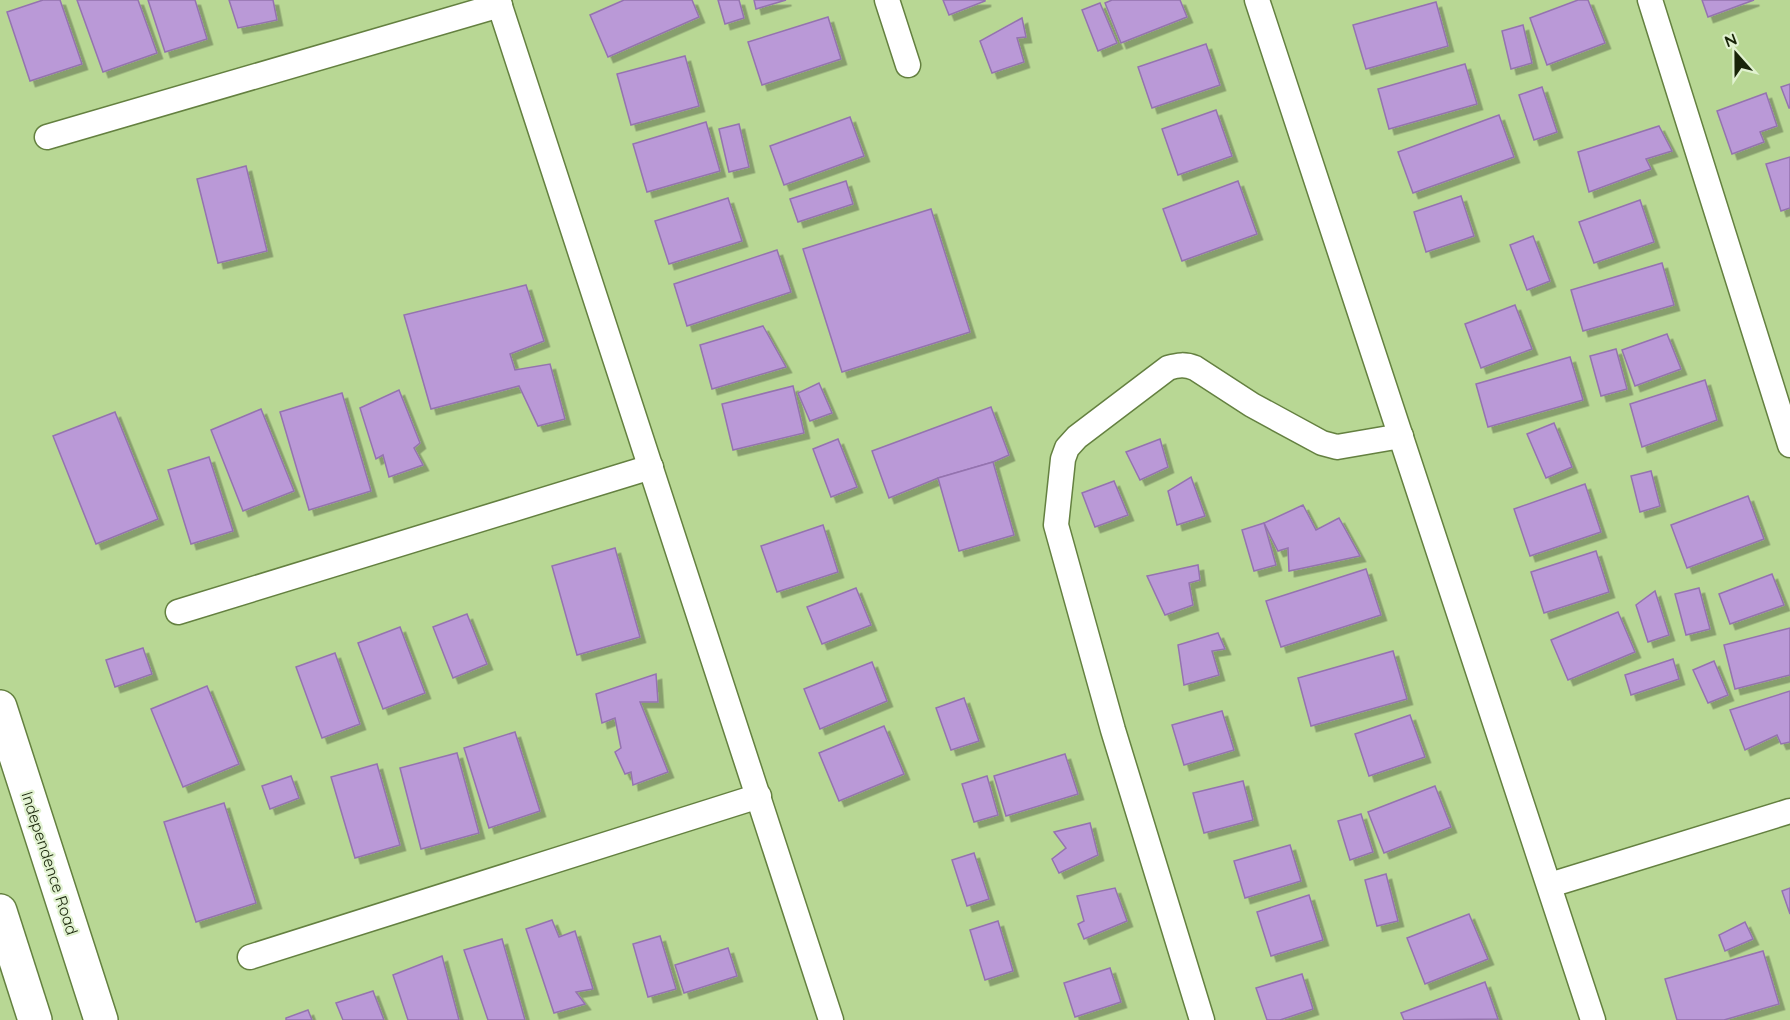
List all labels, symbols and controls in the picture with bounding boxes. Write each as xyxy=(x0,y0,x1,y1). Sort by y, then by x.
north arrow xyxy=(1706,24,1766,84)
text: N xyxy=(1722,29,1740,51)
street label: Independence Road xyxy=(17,789,83,937)

